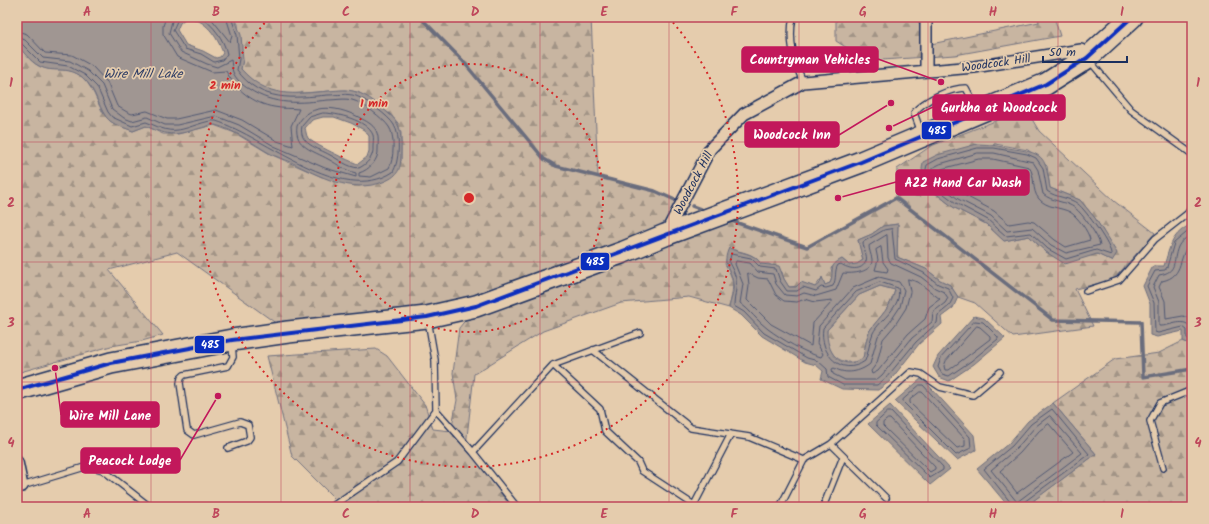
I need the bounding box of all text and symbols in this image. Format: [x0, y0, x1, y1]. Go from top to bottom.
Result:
text: A [83, 2, 91, 23]
text: B [212, 2, 220, 23]
text: C [342, 2, 350, 23]
text: D [471, 2, 480, 23]
text: E [600, 2, 608, 23]
text: F [730, 2, 738, 23]
text: G [859, 2, 867, 23]
text: H [989, 2, 998, 23]
text: I [1120, 2, 1124, 23]
scale bar [1043, 38, 1127, 64]
text: 50 m [1049, 43, 1076, 62]
callout: Countryman Vehicles [742, 47, 878, 72]
street label: Woodcock Hill [960, 49, 1032, 78]
text: Countryman Vehicles [750, 50, 870, 71]
water label: Wire Mill Lake [104, 64, 184, 85]
text: 1 [9, 73, 13, 94]
text: 1 [1196, 73, 1200, 94]
text: 2 min [209, 76, 241, 95]
text: 1 min [360, 94, 388, 113]
callout: Gurkha at Woodcock [933, 95, 1065, 120]
text: Gurkha at Woodcock [941, 98, 1057, 119]
line badge: 485 [921, 121, 952, 140]
callout: Woodcock Inn [745, 122, 839, 147]
text: 485 [928, 122, 947, 140]
text: Woodcock Inn [753, 125, 831, 146]
street label: Woodcock Hill [669, 148, 718, 218]
callout: A22 Hand Car Wash [896, 170, 1029, 195]
text: A22 Hand Car Wash [904, 173, 1022, 194]
centre of rings [462, 191, 476, 205]
text: 2 [7, 193, 15, 214]
text: 2 [1194, 193, 1202, 214]
line badge: 485 [580, 252, 610, 271]
text: 485 [586, 253, 605, 271]
text: 3 [6, 313, 15, 334]
text: 3 [1193, 313, 1202, 334]
line badge: 485 [194, 335, 225, 354]
text: 485 [201, 336, 220, 354]
callout: Wire Mill Lane [61, 402, 159, 427]
text: Wire Mill Lane [69, 406, 152, 427]
text: 4 [7, 433, 15, 454]
text: 4 [1194, 433, 1202, 454]
callout: Peacock Lodge [81, 448, 180, 473]
text: Peacock Lodge [89, 451, 172, 472]
text: A [83, 504, 91, 524]
text: B [212, 504, 220, 524]
text: C [342, 504, 350, 524]
text: D [471, 504, 480, 524]
text: E [600, 504, 608, 524]
text: F [730, 504, 738, 524]
text: G [859, 504, 867, 524]
text: H [989, 504, 998, 524]
text: I [1120, 504, 1124, 524]

